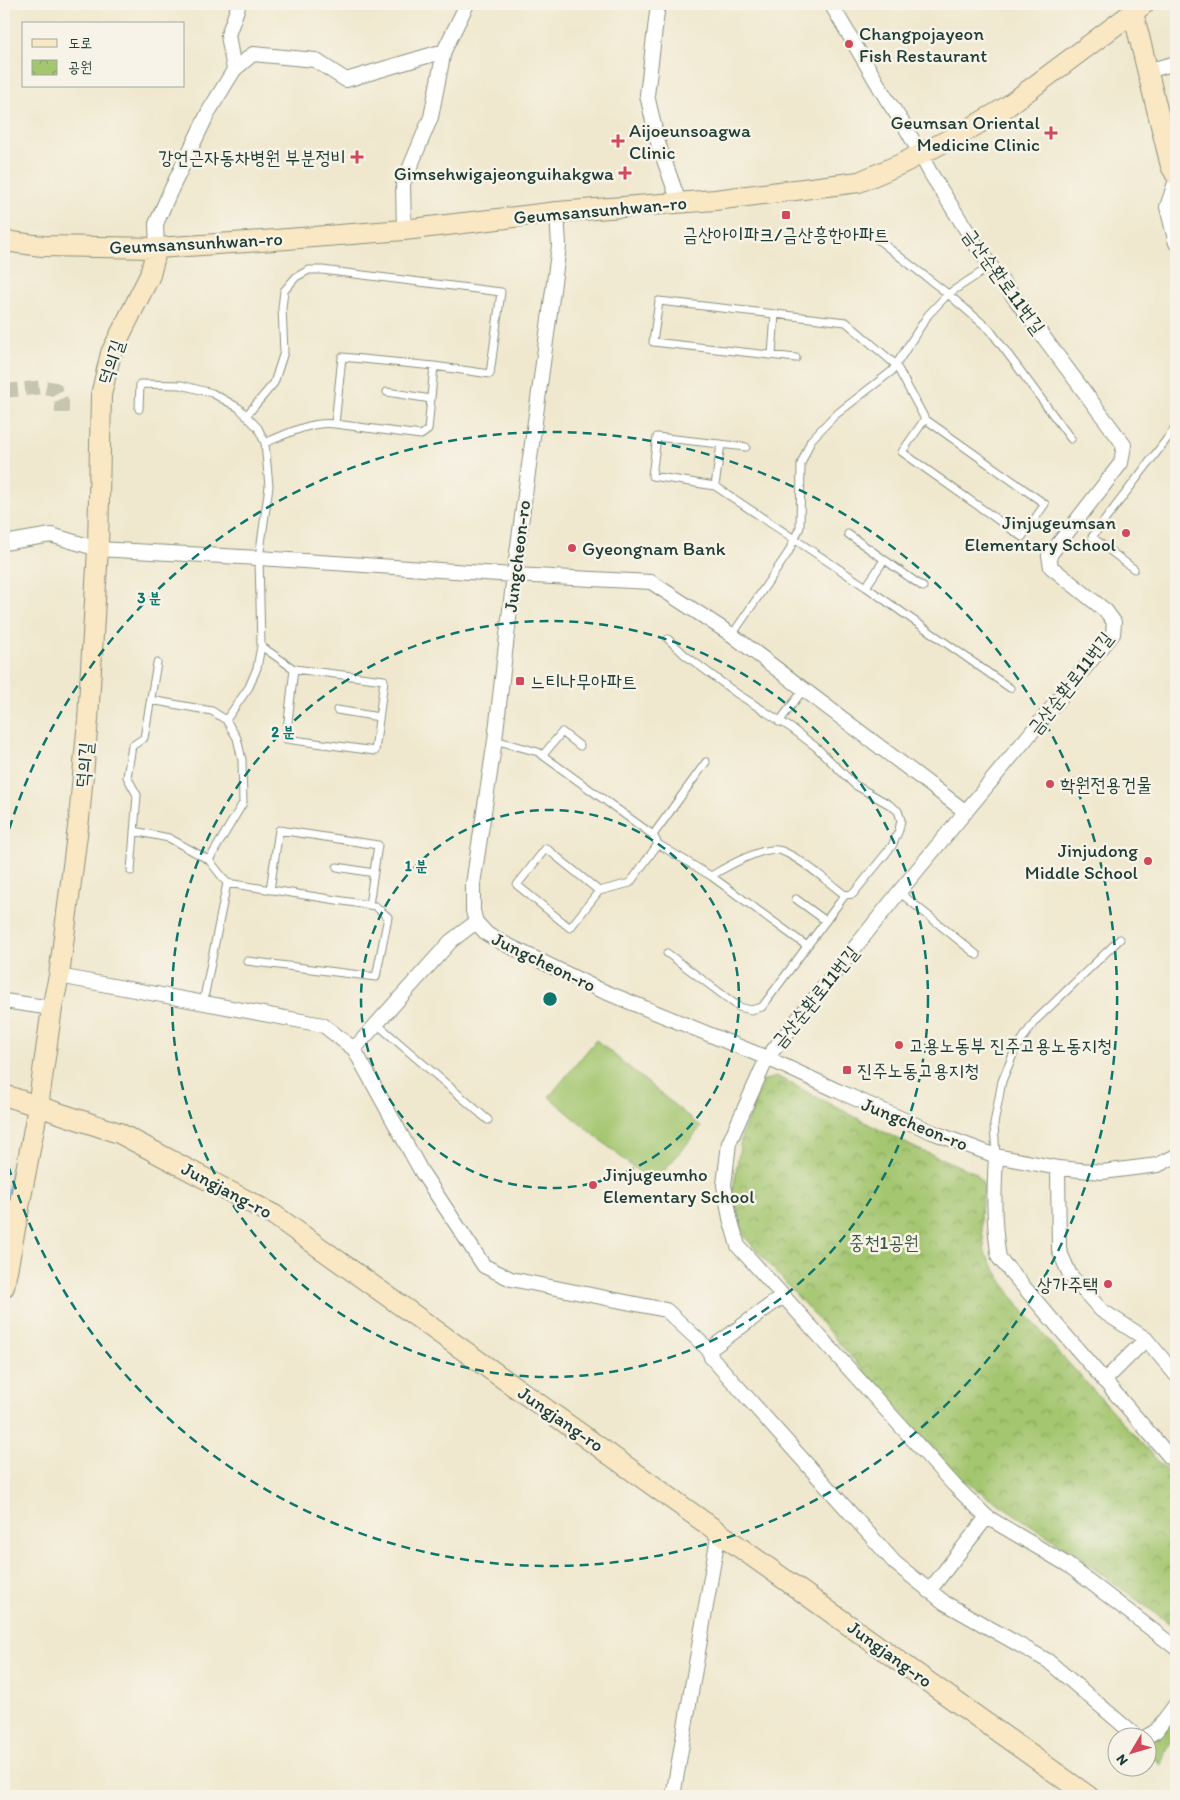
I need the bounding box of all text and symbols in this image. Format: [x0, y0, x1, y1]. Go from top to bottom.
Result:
legend [22, 22, 185, 88]
place label: Changpojayeon Fish Restaurant [859, 22, 987, 67]
text: 도로 [68, 34, 92, 52]
marker: Changpojayeon Fish Restaurant [843, 38, 855, 50]
text: 공원 [68, 58, 92, 76]
place label: Geumsan Oriental Medicine Clinic [890, 111, 1041, 156]
place label: Aijoeunsoagwa Clinic [629, 119, 751, 164]
marker: Geumsan Oriental Medicine Clinic [1044, 126, 1058, 140]
marker: Aijoeunsoagwa Clinic [611, 134, 625, 148]
place label: 강언근자동차병원 부분정비 [158, 146, 346, 169]
marker: 강언근자동차병원 부분정비 [350, 150, 364, 164]
place label: Gimsehwigajeonguihakgwa [394, 162, 614, 185]
marker: Gimsehwigajeonguihakgwa [618, 166, 632, 180]
street label: Geumsansunhwan-ro [512, 191, 688, 229]
marker: 금산아이파크/금산흥한아파트 [780, 209, 792, 221]
place label: 금산아이파크/금산흥한아파트 [683, 223, 889, 246]
street label: 금산순환로11번길 [958, 224, 1050, 338]
street label: Geumsansunhwan-ro [108, 227, 284, 259]
street label: 덕의길 [93, 337, 129, 387]
street label: Jungcheon-ro [499, 499, 535, 613]
place label: Jinjugeumsan Elementary School [964, 511, 1117, 556]
marker: Jinjugeumsan Elementary School [1120, 527, 1132, 539]
place label: Gyeongnam Bank [582, 537, 726, 560]
marker: Gyeongnam Bank [566, 542, 578, 554]
text: 3 분 [137, 589, 161, 607]
street label: 금산순환로11번길 [1023, 627, 1117, 739]
place label: 느티나무아파트 [530, 670, 637, 693]
marker: 느티나무아파트 [514, 675, 526, 687]
text: 2 분 [271, 723, 295, 741]
street label: 덕의길 [71, 741, 97, 789]
place label: 학원전용건물 [1060, 773, 1152, 796]
marker: 학원전용건물 [1044, 778, 1056, 790]
place label: Jinjudong Middle School [1025, 839, 1139, 884]
marker: Jinjudong Middle School [1142, 855, 1154, 867]
text: 1 분 [405, 857, 427, 875]
street label: Jungcheon-ro [488, 927, 600, 997]
street label: 금산순환로11번길 [767, 941, 863, 1053]
centre of rings [541, 990, 559, 1008]
place label: 고용노동부 진주고용노동지청 [909, 1034, 1112, 1057]
marker: 고용노동부 진주고용노동지청 [893, 1039, 905, 1051]
place label: 진주노동고용지청 [857, 1059, 979, 1082]
marker: 진주노동고용지청 [841, 1064, 853, 1076]
street label: Jungcheon-ro [858, 1092, 972, 1156]
street label: Jungjang-ro [178, 1157, 276, 1223]
place label: Jinjugeumho Elementary School [603, 1163, 755, 1208]
marker: Jinjugeumho Elementary School [587, 1179, 599, 1191]
park label: 중천1공원 [849, 1231, 919, 1254]
place label: 상가주택 [1037, 1273, 1098, 1296]
marker: 상가주택 [1102, 1278, 1114, 1290]
street label: Jungjang-ro [514, 1381, 608, 1457]
street label: Jungjang-ro [843, 1616, 937, 1692]
north arrow [1108, 1728, 1158, 1778]
text: N [1113, 1751, 1132, 1769]

